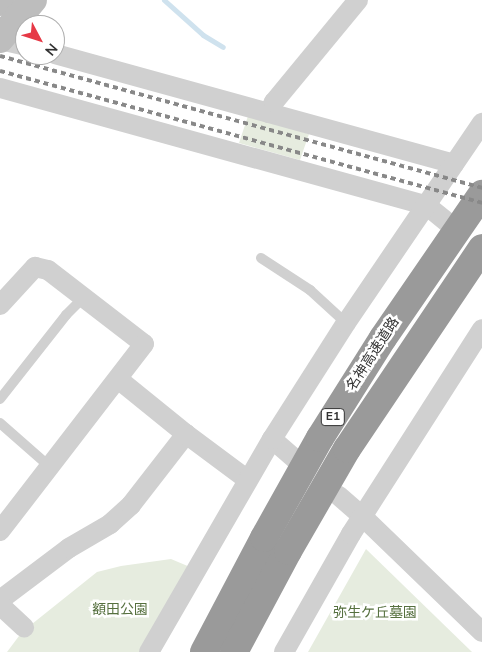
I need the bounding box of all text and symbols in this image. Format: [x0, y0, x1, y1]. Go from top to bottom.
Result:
north arrow [15, 15, 65, 65]
text: N [40, 39, 62, 59]
street label: 名神高速道路 [343, 314, 403, 394]
road number: E1 [320, 408, 346, 427]
park label: 額田公園 [92, 602, 148, 618]
park label: 弥生ケ丘墓園 [333, 605, 417, 621]

